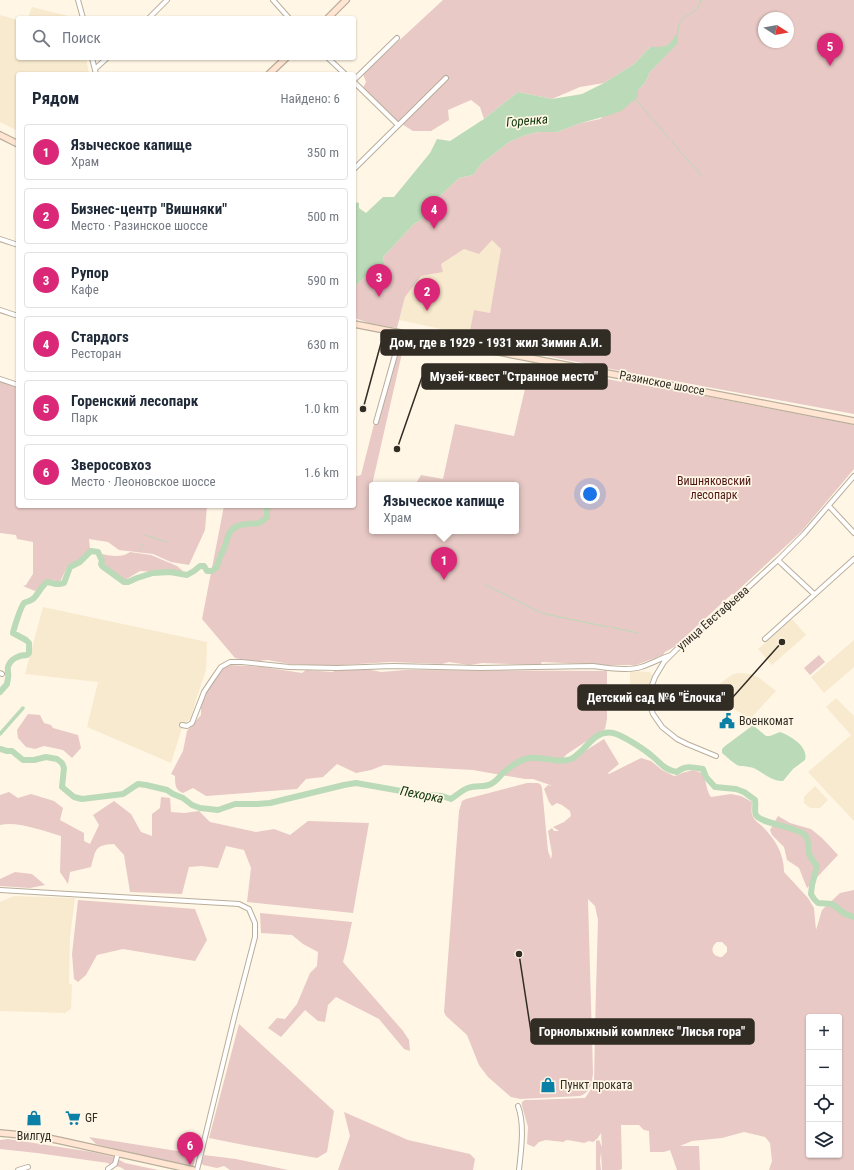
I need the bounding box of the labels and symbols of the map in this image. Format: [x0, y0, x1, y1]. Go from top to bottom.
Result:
north arrow [758, 12, 794, 48]
pin: 5 [817, 33, 843, 66]
water label: Горенка [505, 111, 549, 130]
pin: 4 [421, 196, 447, 229]
pin: 3 [366, 264, 392, 297]
pin: 2 [414, 278, 440, 311]
callout: Дом, где в 1929 - 1931 жил Зимин А.И. [381, 330, 610, 355]
text: Дом, где в 1929 - 1931 жил Зимин А.И. [389, 335, 603, 350]
callout: Музей-квест "Странное место" [422, 364, 607, 389]
street label: Разинское шоссе [618, 368, 706, 398]
text: Музей-квест "Странное место" [430, 369, 598, 384]
park label: Вишняковский лесопарк [677, 474, 751, 502]
your location [580, 484, 600, 504]
pin: 1 [431, 547, 457, 580]
street label: улица Евстафьева [674, 583, 752, 653]
callout: Детский сад №6 "Ёлочка" [578, 685, 733, 710]
text: Детский сад №6 "Ёлочка" [587, 690, 725, 705]
public building icon: Военкомат [718, 712, 736, 730]
place label: Военкомат [739, 714, 793, 728]
water label: Пехорка [399, 783, 445, 806]
callout: Горнолыжный комплекс "Лисья гора" [531, 1019, 754, 1044]
text: Горнолыжный комплекс "Лисья гора" [539, 1024, 745, 1039]
shop icon: Пункт проката [539, 1076, 557, 1094]
place label: Пункт проката [560, 1078, 633, 1092]
shop icon: Вилгуд [25, 1109, 43, 1127]
supermarket icon: GF [64, 1109, 82, 1127]
place label: GF [85, 1111, 98, 1125]
place label: Вилгуд [17, 1129, 52, 1143]
pin: 6 [177, 1132, 203, 1165]

